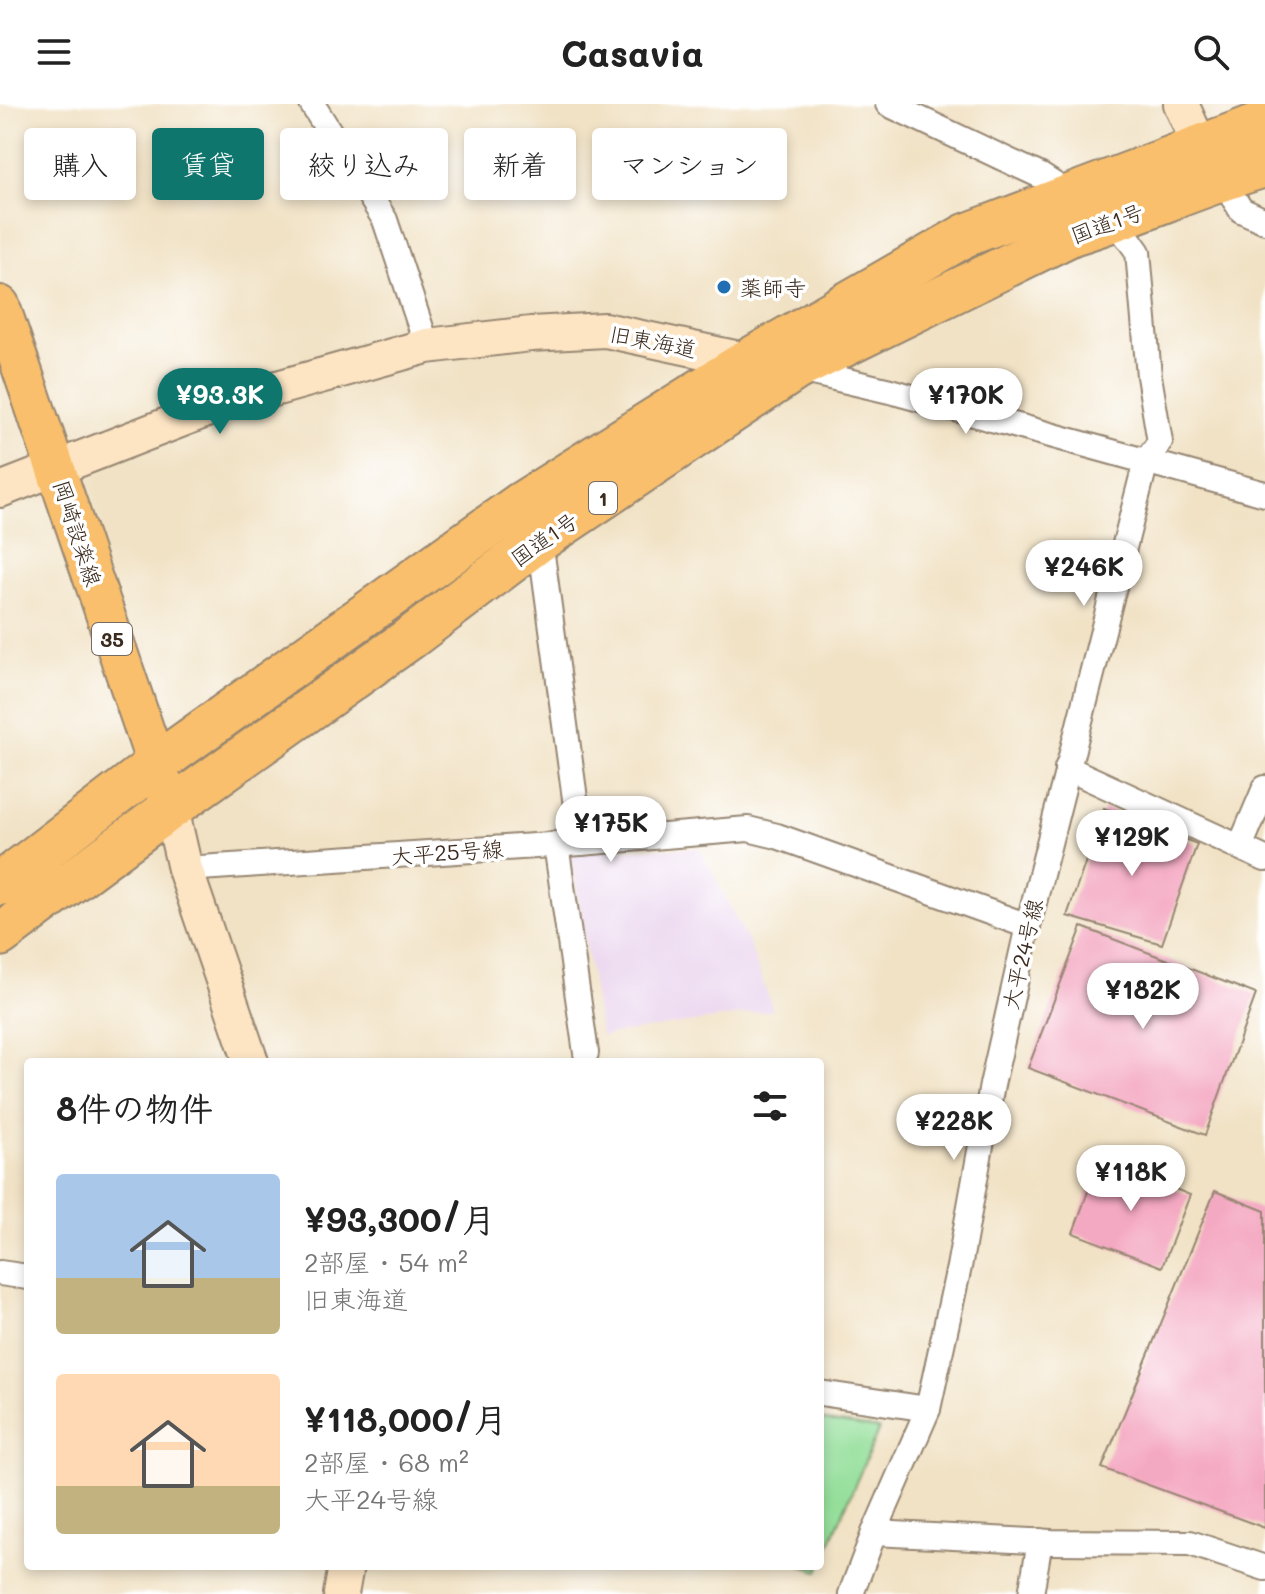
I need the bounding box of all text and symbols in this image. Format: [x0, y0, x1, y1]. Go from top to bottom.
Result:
text: Casavia [561, 29, 704, 76]
icon: menu [32, 30, 76, 74]
icon: search [1189, 30, 1233, 74]
chip: 購入 [24, 128, 136, 200]
chip: 賃貸 [152, 128, 264, 200]
chip: 絞り込み [280, 128, 448, 200]
chip: 新着 [464, 128, 576, 200]
chip: マンション [592, 128, 787, 200]
street label: 国道1号 [1066, 196, 1148, 250]
place label: 薬師寺 [740, 273, 806, 302]
marker: 薬師寺 [715, 278, 733, 296]
street label: 旧東海道 [607, 318, 699, 364]
pin: ¥93.3K [155, 368, 285, 436]
pin: ¥170K [910, 368, 1022, 436]
text: ¥93.3K [176, 377, 264, 411]
text: ¥170K [928, 377, 1004, 411]
street label: 岡崎設楽線 [47, 476, 109, 590]
road number: 1 [589, 482, 617, 514]
street label: 国道1号 [505, 505, 583, 573]
pin: ¥246K [1028, 540, 1140, 608]
text: ¥246K [1044, 549, 1124, 583]
road number: 35 [92, 623, 132, 655]
pin: ¥175K [555, 796, 667, 864]
text: ¥175K [573, 805, 649, 839]
pin: ¥129K [1076, 810, 1188, 878]
text: ¥129K [1094, 819, 1170, 853]
street label: 大平25号線 [390, 834, 504, 870]
street label: 大平24号線 [995, 896, 1049, 1012]
pin: ¥182K [1087, 963, 1199, 1031]
text: ¥182K [1105, 972, 1181, 1006]
icon: filters [748, 1084, 792, 1128]
text: 8件の物件 [56, 1085, 213, 1130]
pin: ¥228K [898, 1094, 1010, 1162]
text: ¥228K [914, 1103, 994, 1137]
pin: ¥118K [1075, 1145, 1187, 1213]
text: ¥118K [1094, 1154, 1168, 1188]
text: ¥93,300/月 [304, 1196, 496, 1241]
icon: home [120, 1206, 216, 1302]
text: 2部屋 · 54 m² [304, 1245, 468, 1279]
text: 旧東海道 [304, 1282, 408, 1316]
text: ¥118,000/月 [304, 1396, 507, 1441]
icon: home [120, 1406, 216, 1502]
text: 2部屋 · 68 m² [304, 1445, 469, 1479]
text: 大平24号線 [304, 1482, 438, 1516]

